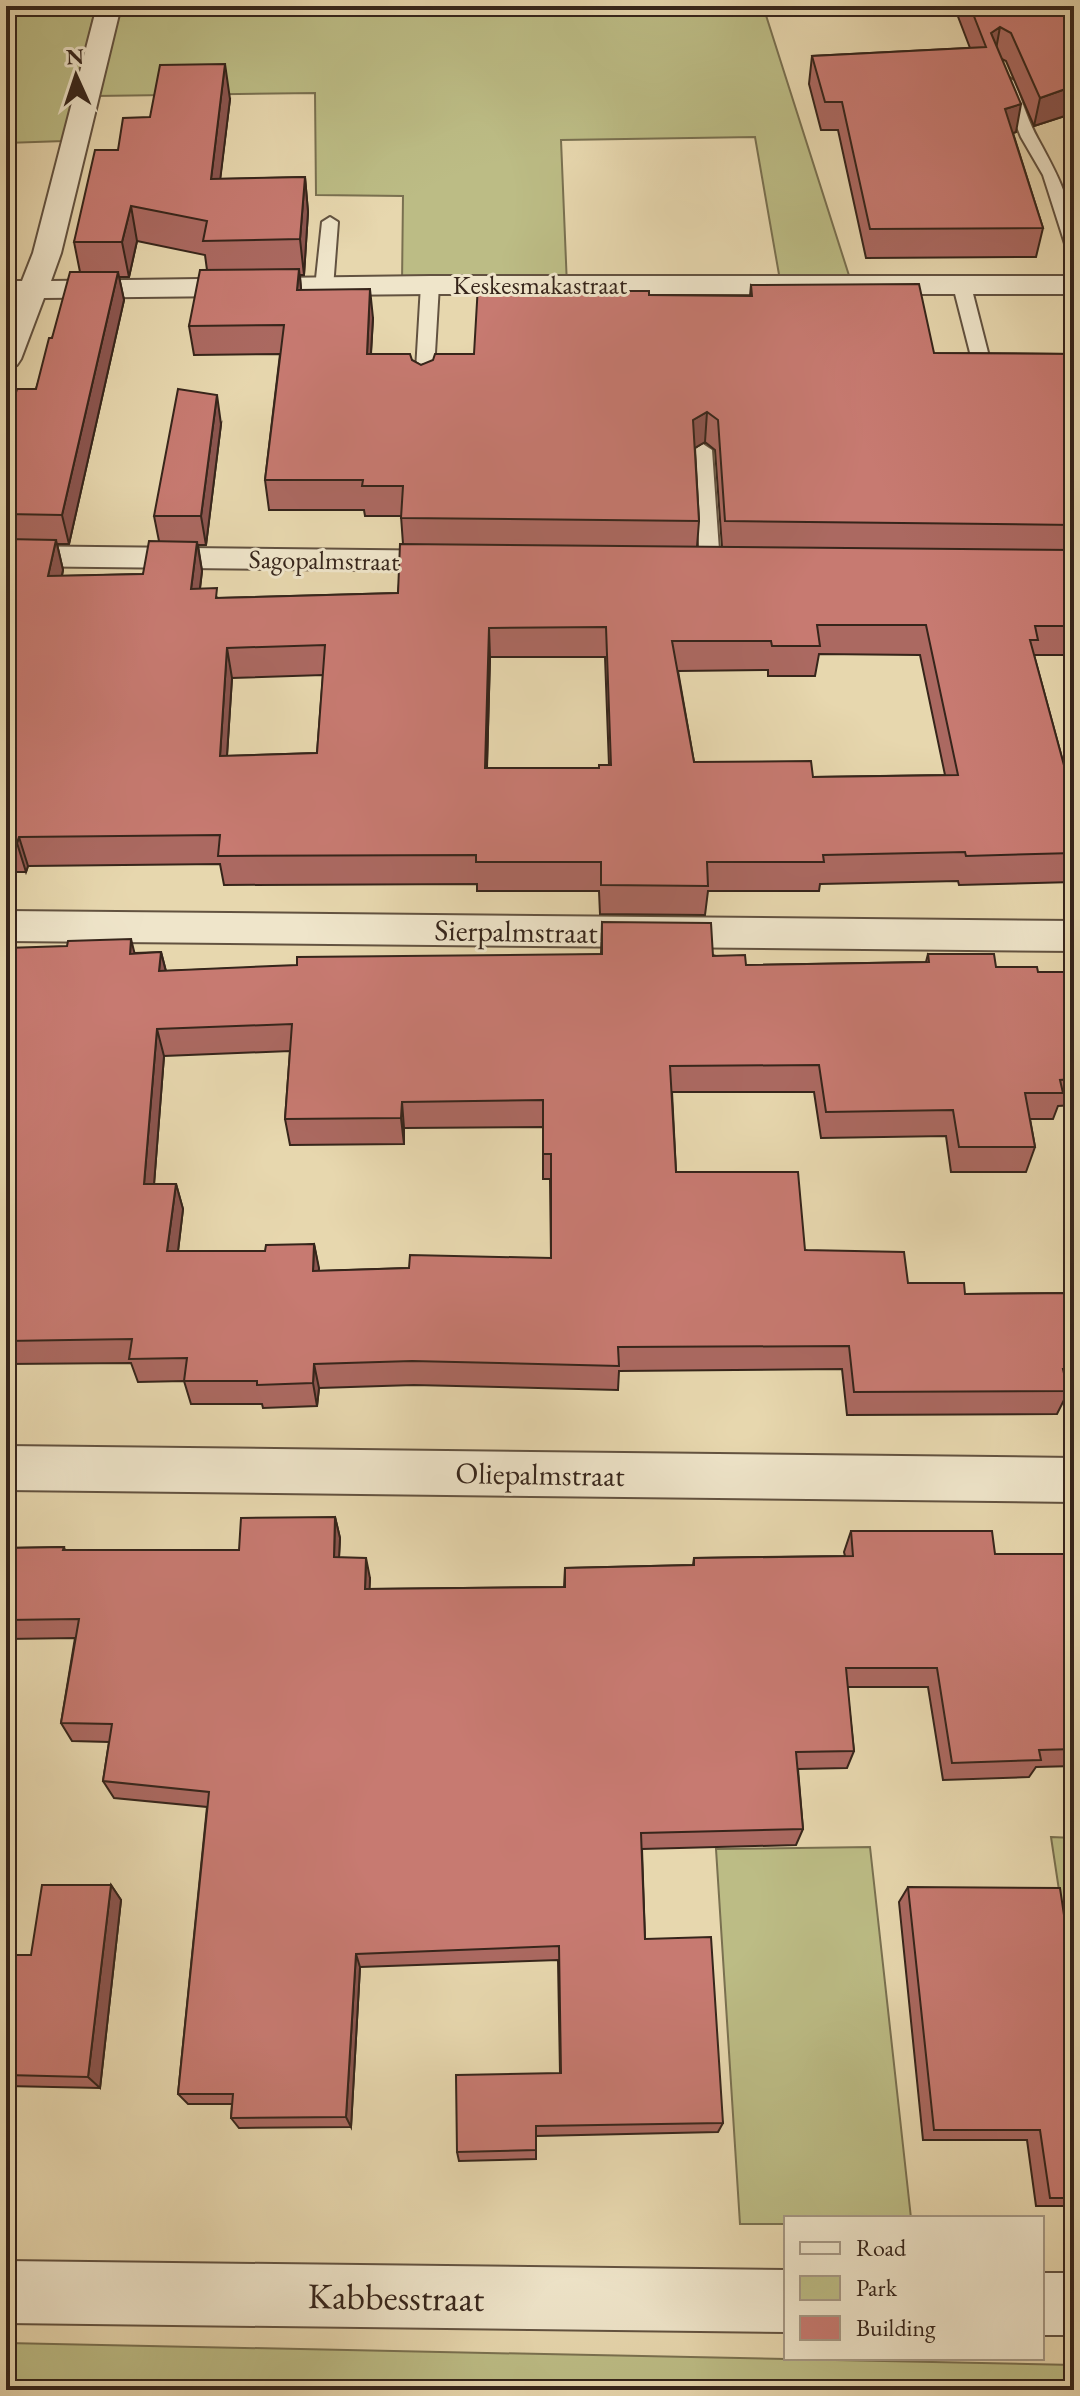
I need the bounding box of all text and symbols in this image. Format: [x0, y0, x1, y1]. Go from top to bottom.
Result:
north arrow [36, 36, 116, 116]
text: N [65, 42, 85, 71]
street label: Keskesmakastraat [453, 268, 627, 302]
street label: Sagopalmstraat [248, 542, 400, 578]
street label: Sierpalmstraat [434, 910, 598, 952]
street label: Oliepalmstraat [455, 1453, 625, 1495]
legend [784, 2216, 1044, 2360]
text: Road [856, 2232, 907, 2263]
street label: Kabbesstraat [307, 2272, 485, 2322]
text: Park [856, 2272, 898, 2303]
text: Building [856, 2312, 936, 2343]

